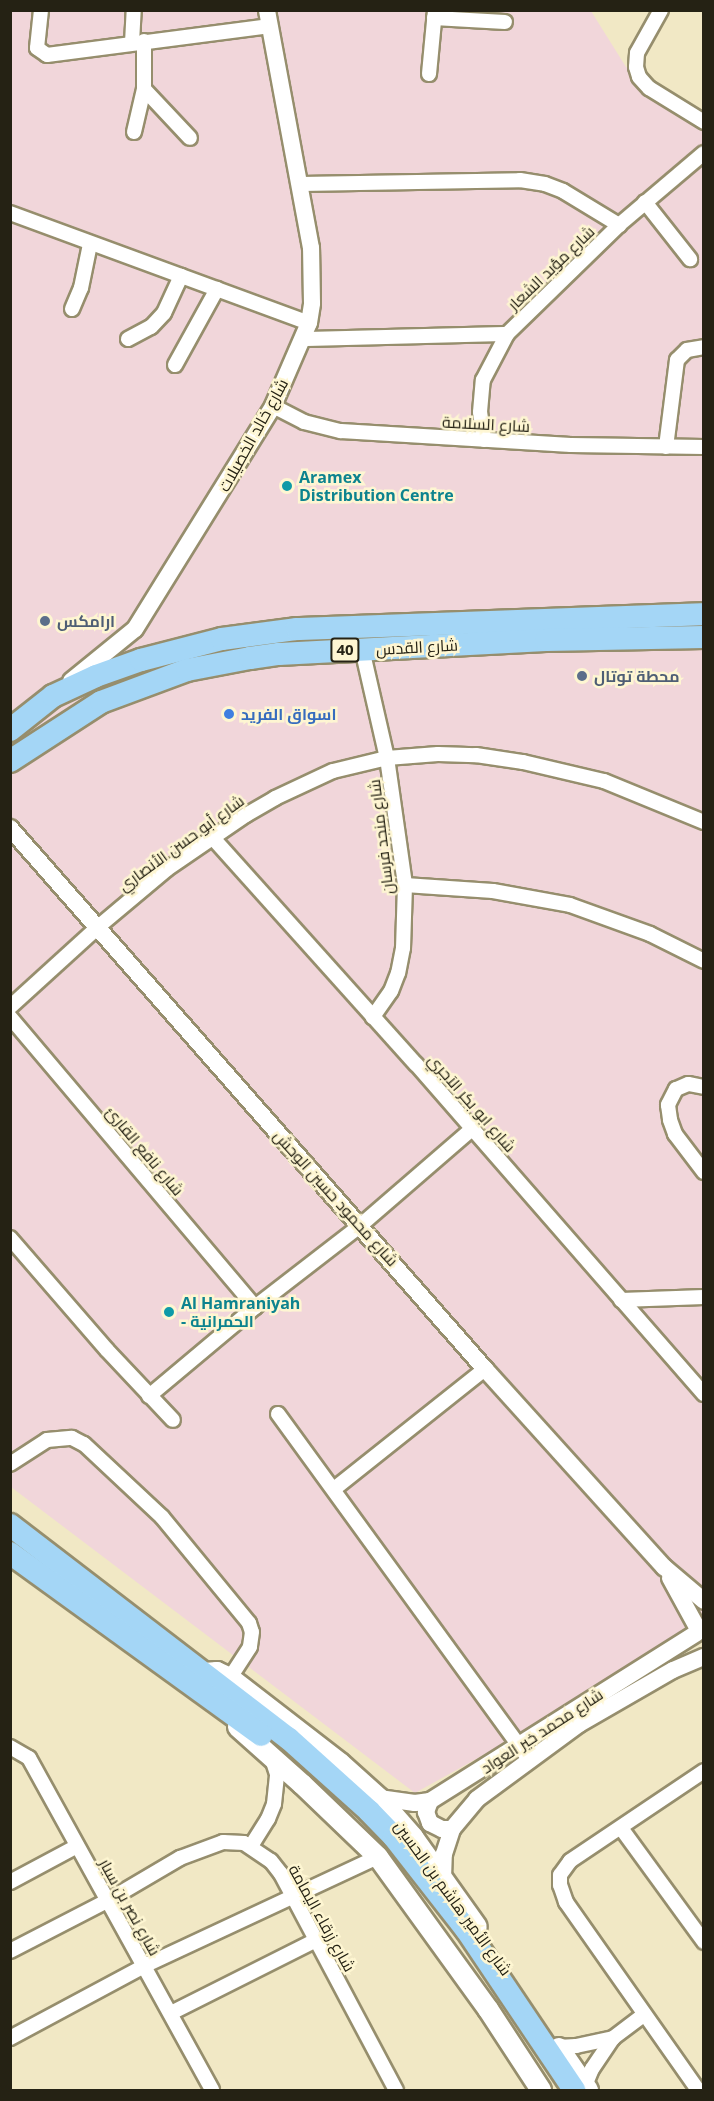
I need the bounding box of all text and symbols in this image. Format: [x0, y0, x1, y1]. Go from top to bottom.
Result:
street label: شارع مؤيد الشعار [504, 222, 598, 314]
street label: شارع خالد الخصيلات [214, 375, 292, 495]
street label: شارع السلامة [442, 412, 530, 436]
place label: Aramex Distribution Centre [299, 467, 454, 505]
marker: Aramex Distribution Centre [280, 479, 294, 493]
place label: ارامكس [57, 611, 115, 631]
marker: ارامكس [38, 614, 52, 628]
street label: شارع القدس [376, 635, 458, 659]
road number: 40 [330, 638, 360, 662]
place label: محطة توتال [594, 666, 680, 686]
marker: محطة توتال [575, 669, 589, 683]
place label: اسواق الفريد [241, 704, 336, 724]
marker: اسواق الفريد [222, 707, 236, 721]
street label: شارع منجد فرسان [364, 778, 398, 896]
street label: شارع أبو حسن الأنصاري [114, 791, 248, 895]
street label: شارع ابو بكر الآجري [424, 1050, 520, 1156]
street label: شارع نافع القارئ [102, 1103, 188, 1199]
street label: شارع محمود حسين الوحش [270, 1126, 402, 1270]
place label: Al Hamraniyah - الحمرانية [181, 1293, 300, 1331]
marker: Al Hamraniyah - الحمرانية [162, 1305, 176, 1319]
street label: شارع محمد خير العواد [478, 1684, 606, 1778]
street label: شارع الأمير هاشم بن الحسين [390, 1817, 516, 1979]
street label: شارع نصر بن سيار [95, 1855, 165, 1959]
street label: شارع زرقاء اليمامة [285, 1861, 359, 1975]

